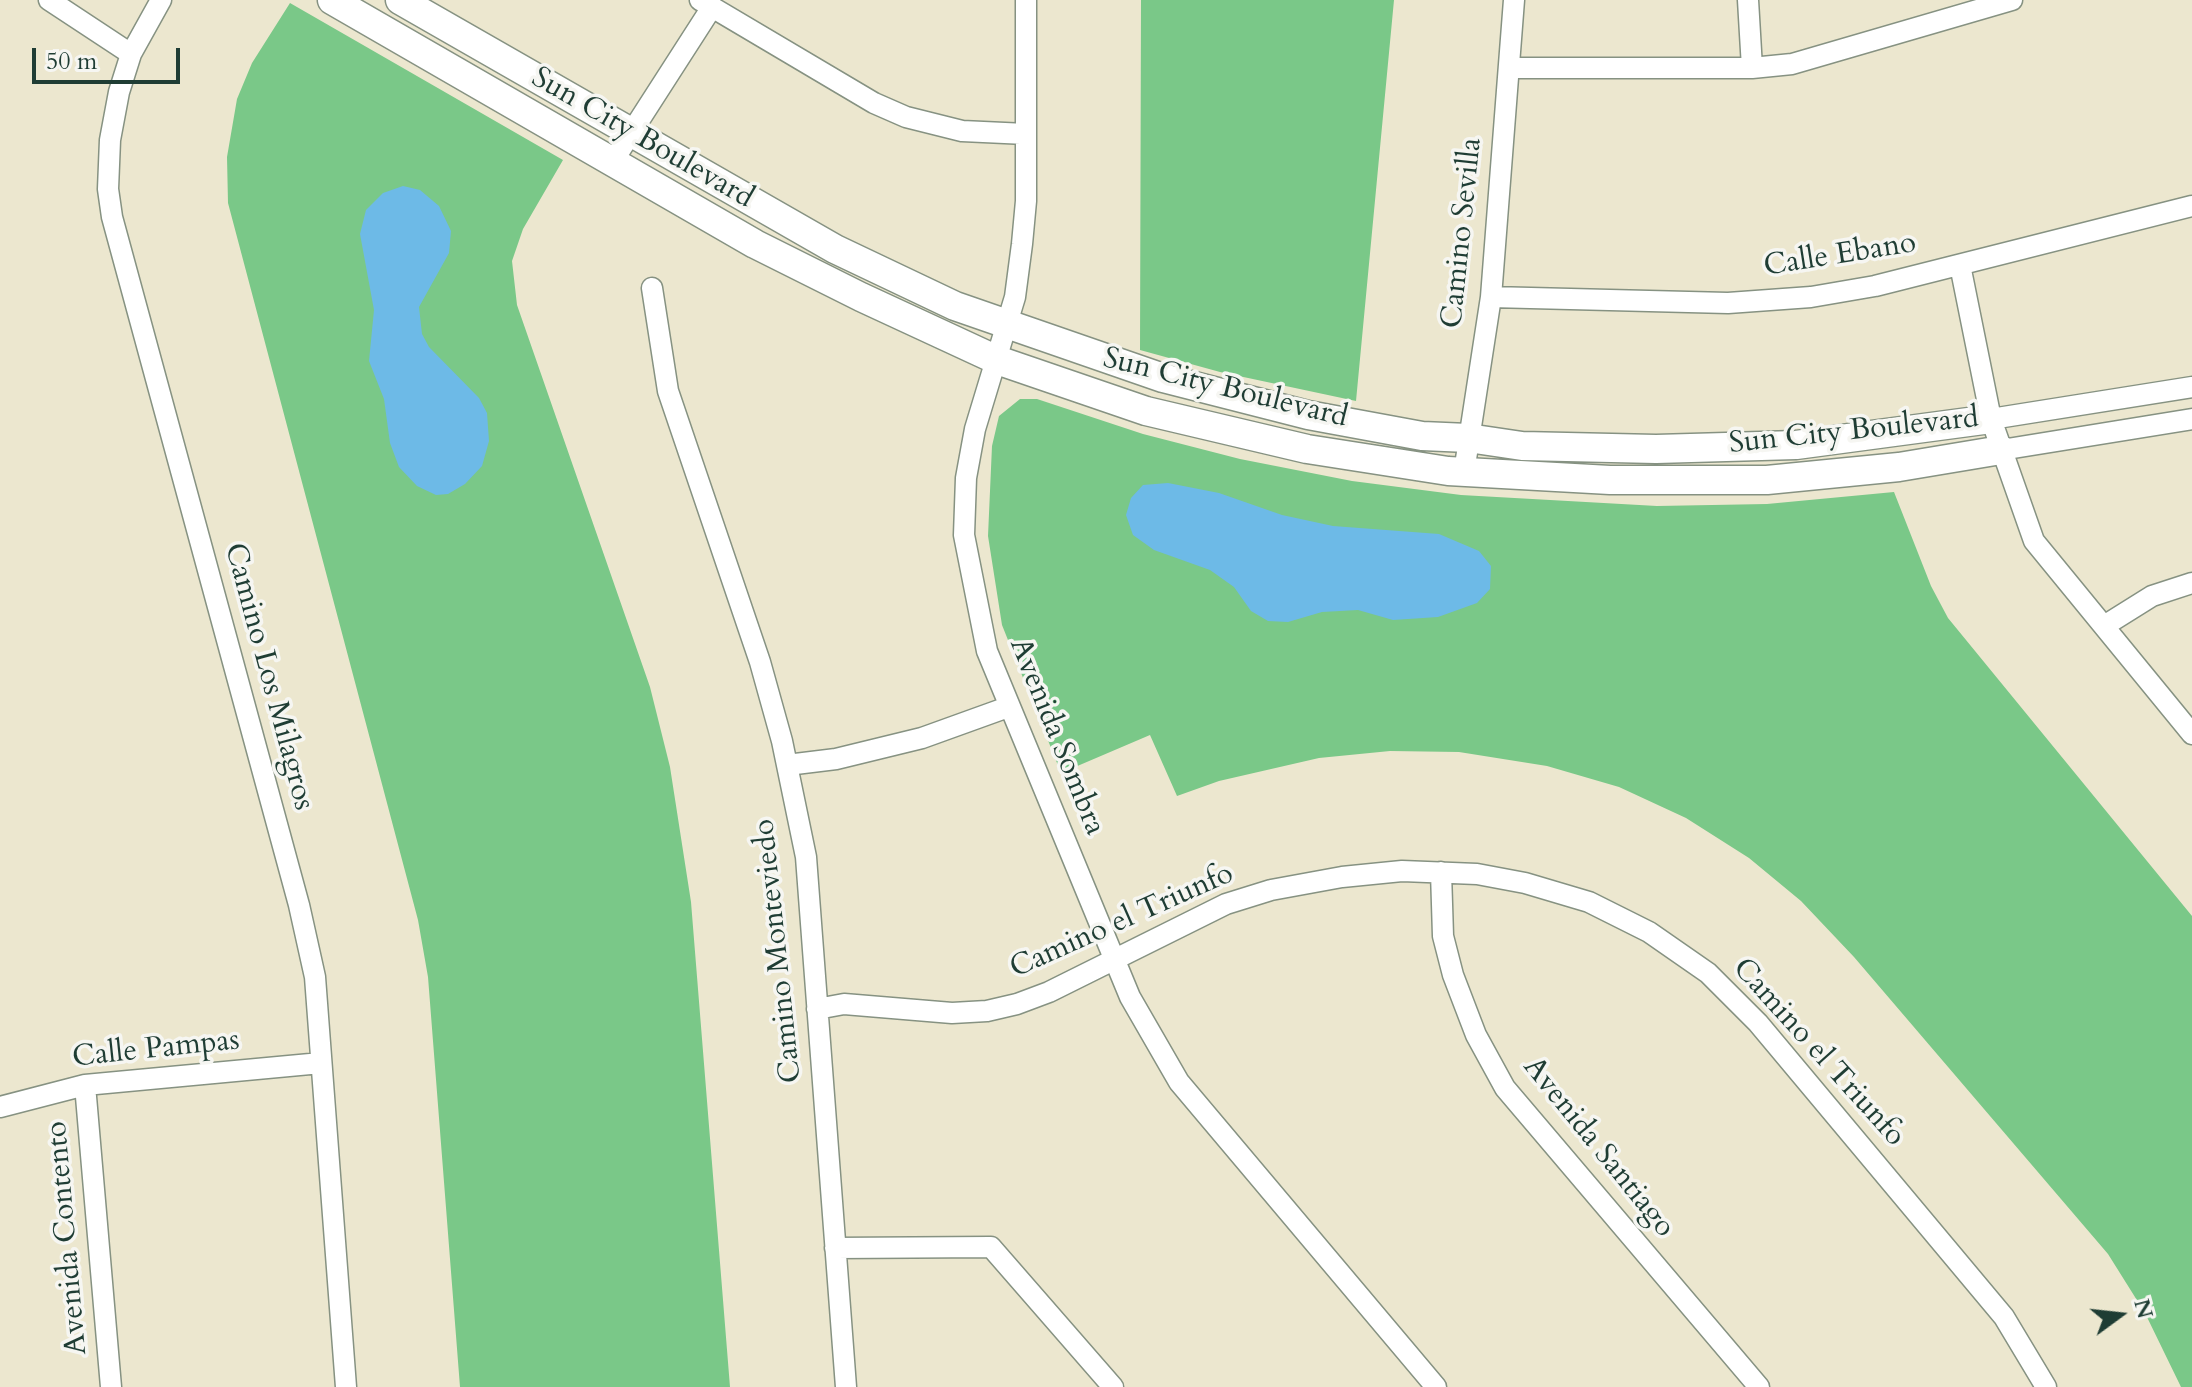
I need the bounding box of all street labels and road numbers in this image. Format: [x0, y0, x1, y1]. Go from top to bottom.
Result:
street label: Sun City Boulevard [524, 61, 760, 217]
street label: Camino Sevilla [1435, 136, 1491, 330]
street label: Calle Ebano [1761, 226, 1919, 286]
street label: Sun City Boulevard [1099, 341, 1351, 437]
street label: Sun City Boulevard [1727, 401, 1981, 463]
street label: Camino Los Milagros [215, 540, 321, 814]
street label: Avenida Sombra [1000, 633, 1112, 841]
street label: Camino Monteviedo [747, 817, 811, 1085]
street label: Camino el Triunfo [1005, 857, 1239, 987]
street label: Camino el Triunfo [1724, 952, 1912, 1154]
street label: Calle Pampas [71, 1023, 241, 1077]
street label: Avenida Santiago [1514, 1051, 1682, 1245]
street label: Avenida Contento [40, 1120, 96, 1356]

